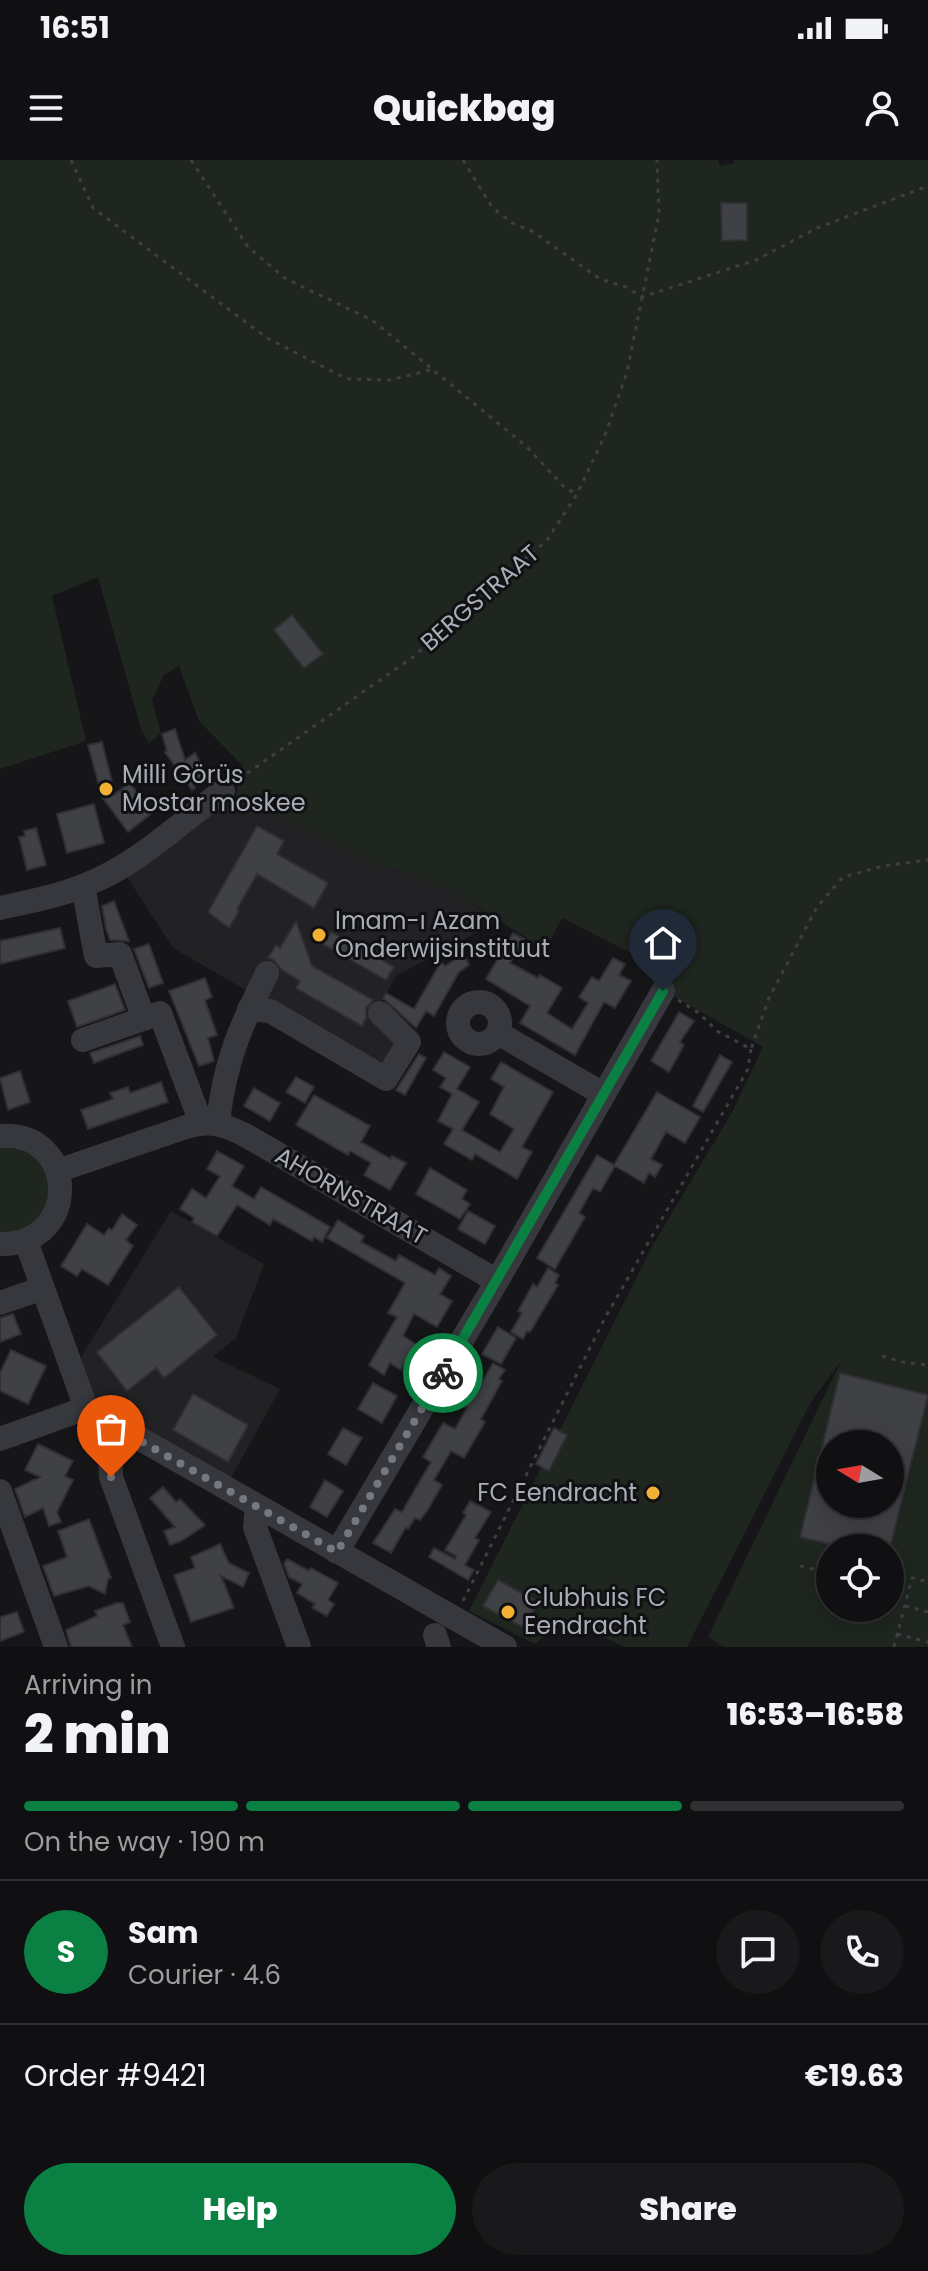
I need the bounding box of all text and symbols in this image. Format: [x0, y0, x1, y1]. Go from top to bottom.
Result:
text: 16:51 [40, 6, 110, 49]
text: Quickbag [373, 83, 555, 134]
icon: menu [24, 86, 68, 130]
icon: person [860, 86, 904, 130]
street label: BERGSTRAAT [413, 537, 546, 658]
place label: Milli Görüs Mostar moskee [122, 758, 306, 819]
marker: Milli Görüs Mostar moskee [97, 780, 115, 798]
place label: Imam-ı Azam Onderwijsinstituut [335, 904, 550, 965]
pin [629, 909, 697, 991]
icon: home [641, 921, 685, 965]
marker: Imam-ı Azam Onderwijsinstituut [310, 926, 328, 944]
street label: AHORNSTRAAT [269, 1139, 433, 1252]
courier [403, 1333, 483, 1413]
icon: bike [421, 1351, 465, 1395]
pin [77, 1395, 145, 1477]
icon: bag [89, 1407, 133, 1451]
north arrow [816, 1430, 904, 1518]
map controls [816, 1430, 904, 1622]
place label: FC Eendracht [477, 1476, 637, 1509]
marker: FC Eendracht [644, 1484, 662, 1502]
button: locate [816, 1534, 904, 1622]
place label: Clubhuis FC Eendracht [524, 1581, 666, 1642]
marker: Clubhuis FC Eendracht [499, 1603, 517, 1621]
text: Arriving in [24, 1667, 153, 1703]
text: 16:53–16:58 [727, 1693, 904, 1736]
text: 2 min [24, 1698, 171, 1771]
text: On the way · 190 m [24, 1824, 265, 1860]
button: chat [716, 1910, 800, 1994]
button: phone [820, 1910, 904, 1994]
text: Sam [128, 1911, 199, 1954]
text: S [57, 1930, 75, 1973]
text: Courier · 4.6 [128, 1957, 281, 1993]
text: Order #9421 [24, 2054, 207, 2097]
text: €19.63 [805, 2054, 904, 2097]
button: Help [24, 2163, 456, 2255]
button: Share [472, 2163, 904, 2255]

